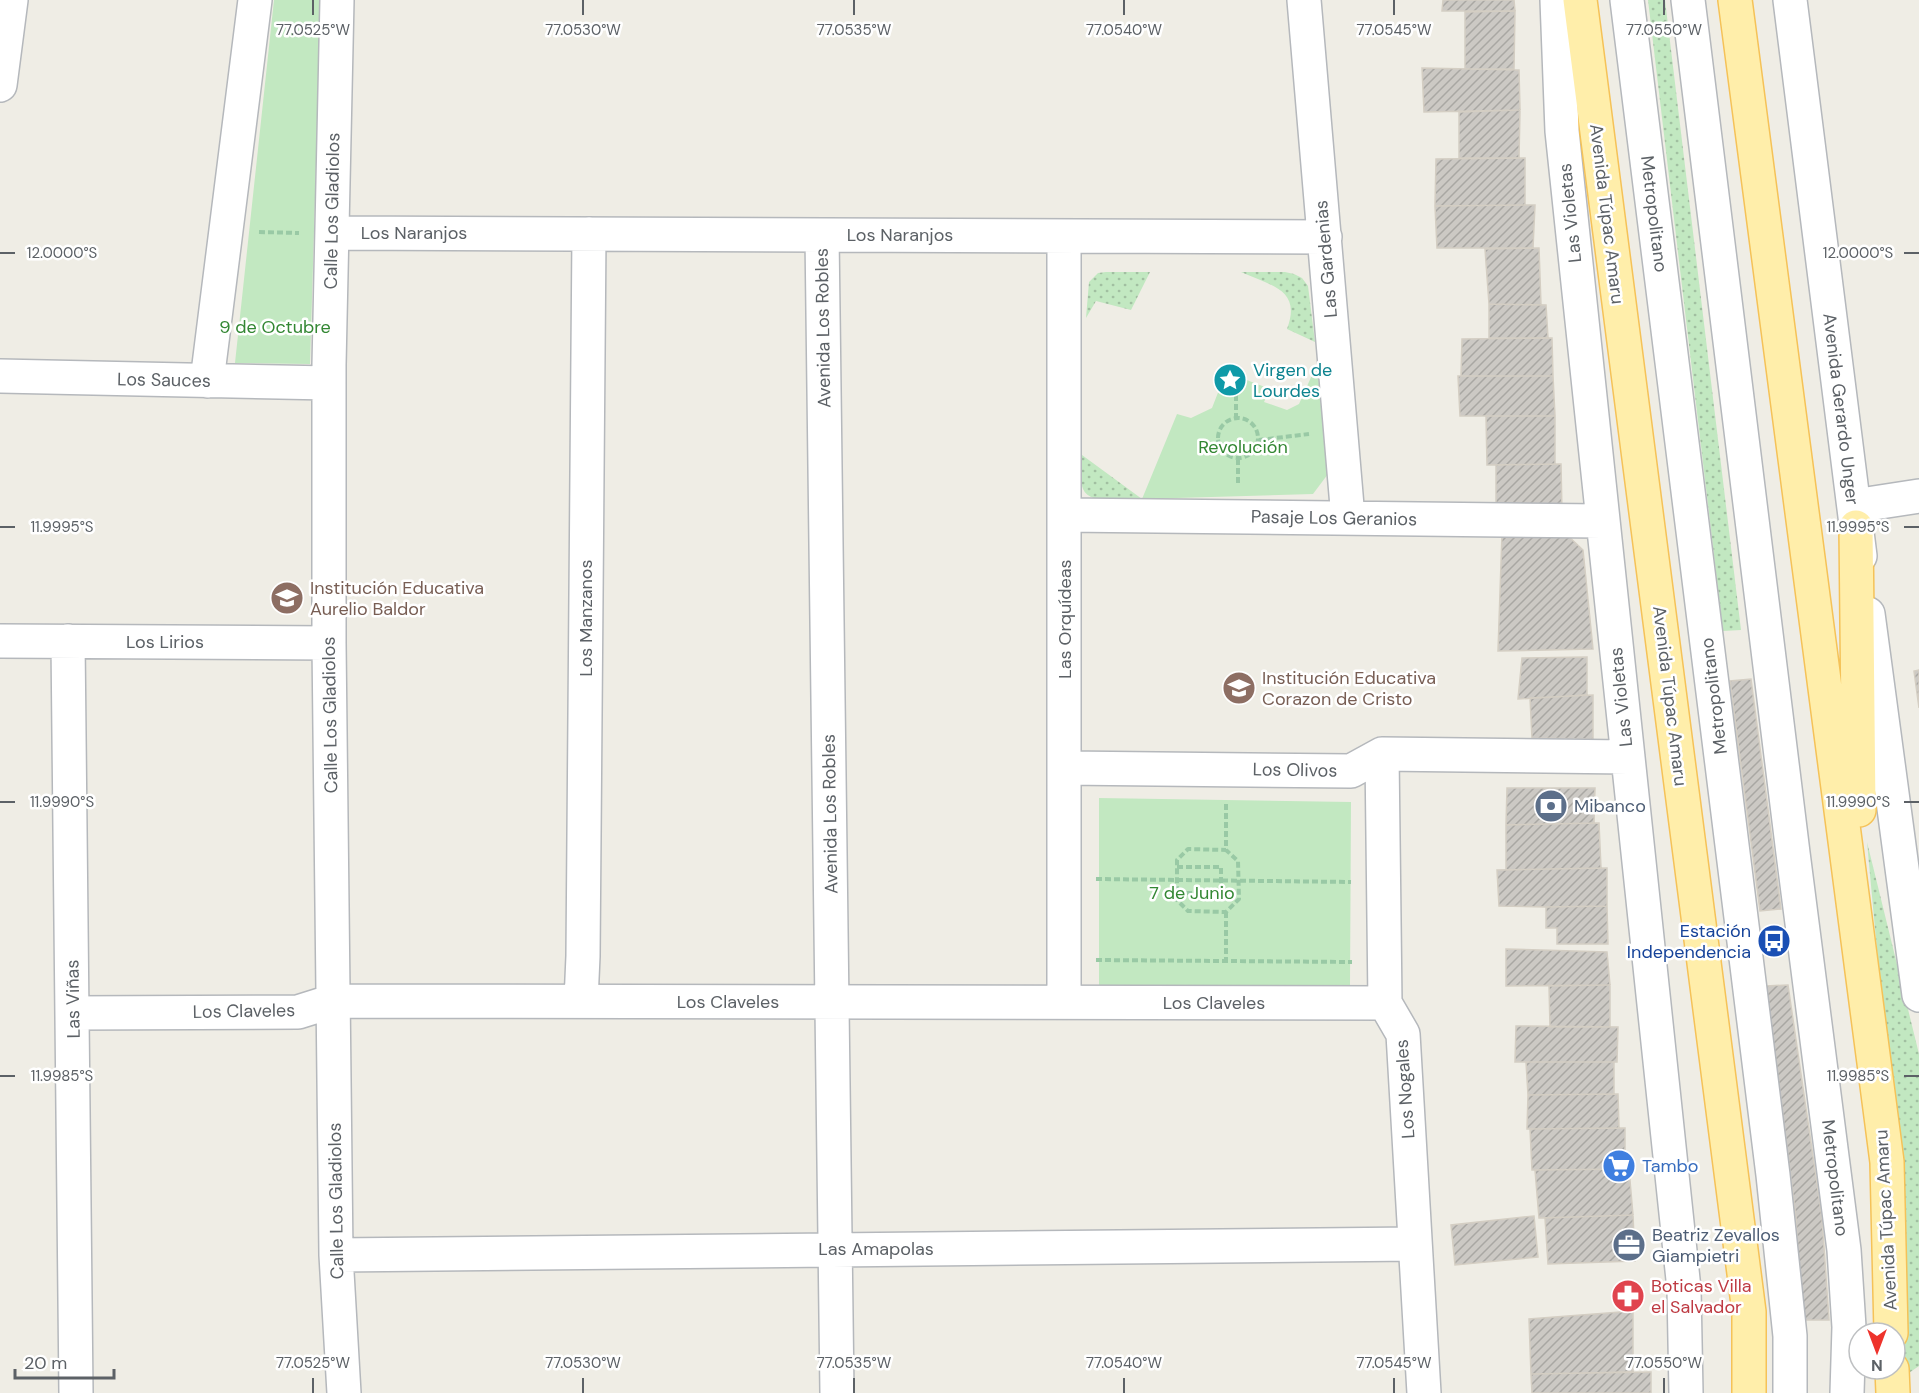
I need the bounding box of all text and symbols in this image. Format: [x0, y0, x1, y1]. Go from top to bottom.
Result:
text: 77.0525°W [276, 20, 351, 40]
text: 77.0530°W [545, 20, 621, 40]
text: 77.0535°W [817, 20, 892, 40]
text: 77.0540°W [1086, 20, 1162, 40]
text: 77.0545°W [1357, 20, 1432, 40]
text: 77.0550°W [1626, 20, 1702, 40]
street label: Avenida Túpac Amaru [1584, 123, 1630, 305]
street label: Calle Los Gladiolos [319, 132, 345, 290]
street label: Metropolitano [1635, 154, 1673, 274]
street label: Las Violetas [1553, 162, 1587, 264]
street label: Las Gardenias [1309, 199, 1343, 319]
street label: Los Naranjos [361, 221, 467, 245]
street label: Los Naranjos [847, 223, 953, 247]
text: 12.0000°S [27, 243, 98, 263]
text: 12.0000°S [1823, 243, 1894, 263]
street label: Avenida Los Robles [810, 248, 836, 408]
street label: Avenida Gerardo Unger [1817, 312, 1865, 507]
park label: 9 de Octubre [219, 315, 331, 339]
place label: Virgen de Lourdes [1253, 358, 1332, 403]
place icon: Virgen de Lourdes [1212, 362, 1248, 398]
street label: Los Sauces [117, 367, 211, 393]
park label: Revolución [1198, 435, 1288, 459]
street label: Pasaje Los Geranios [1251, 505, 1417, 531]
text: 11.9995°S [30, 517, 94, 537]
text: 11.9995°S [1826, 517, 1890, 537]
street label: Las Orquídeas [1053, 559, 1077, 679]
street label: Los Manzanos [574, 560, 598, 676]
place label: Institución Educativa Aurelio Baldor [310, 576, 484, 621]
school or university icon: Institución Educativa Aurelio Baldor [269, 580, 305, 616]
street label: Avenida Túpac Amaru [1647, 605, 1693, 787]
street label: Los Lirios [126, 630, 204, 654]
street label: Calle Los Gladiolos [317, 636, 343, 794]
street label: Metropolitano [1695, 636, 1733, 756]
street label: Las Violetas [1604, 646, 1638, 748]
place label: Institución Educativa Corazon de Cristo [1262, 666, 1436, 711]
school or university icon: Institución Educativa Corazon de Cristo [1221, 670, 1257, 706]
street label: Avenida Los Robles [817, 734, 843, 894]
street label: Los Olivos [1252, 757, 1338, 783]
bank icon: Mibanco [1533, 788, 1569, 824]
text: 11.9990°S [30, 792, 94, 812]
text: 11.9990°S [1826, 792, 1890, 812]
place label: Mibanco [1574, 794, 1646, 818]
park label: 7 de Junio [1149, 881, 1235, 905]
place label: Estación Independencia [1627, 919, 1751, 964]
bus stop icon: Estación Independencia [1756, 923, 1792, 959]
street label: Las Viñas [60, 959, 86, 1039]
street label: Los Claveles [677, 990, 779, 1014]
street label: Los Claveles [1163, 991, 1265, 1015]
street label: Los Claveles [193, 998, 295, 1024]
street label: Los Nogales [1390, 1039, 1420, 1139]
text: 11.9985°S [31, 1066, 94, 1086]
text: 11.9985°S [1827, 1066, 1890, 1086]
street label: Metropolitano [1816, 1118, 1854, 1238]
street label: Calle Los Gladiolos [323, 1122, 349, 1280]
street label: Avenida Túpac Amaru [1869, 1129, 1903, 1311]
supermarket icon: Tambo [1601, 1148, 1637, 1184]
place label: Tambo [1642, 1154, 1699, 1178]
place label: Beatriz Zevallos Giampietri [1652, 1223, 1780, 1268]
office icon: Beatriz Zevallos Giampietri [1611, 1227, 1647, 1263]
street label: Las Amapolas [818, 1237, 934, 1261]
place label: Boticas Villa el Salvador [1651, 1274, 1752, 1319]
pharmacy icon: Boticas Villa el Salvador [1610, 1278, 1646, 1314]
north arrow [1847, 1321, 1907, 1381]
scale bar [15, 1342, 114, 1380]
text: 20 m [24, 1351, 67, 1375]
text: 77.0525°W [276, 1353, 351, 1373]
text: 77.0530°W [545, 1353, 621, 1373]
text: 77.0535°W [817, 1353, 892, 1373]
text: 77.0540°W [1086, 1353, 1162, 1373]
text: 77.0545°W [1357, 1353, 1432, 1373]
text: 77.0550°W [1626, 1353, 1702, 1373]
text: N [1871, 1355, 1883, 1376]

